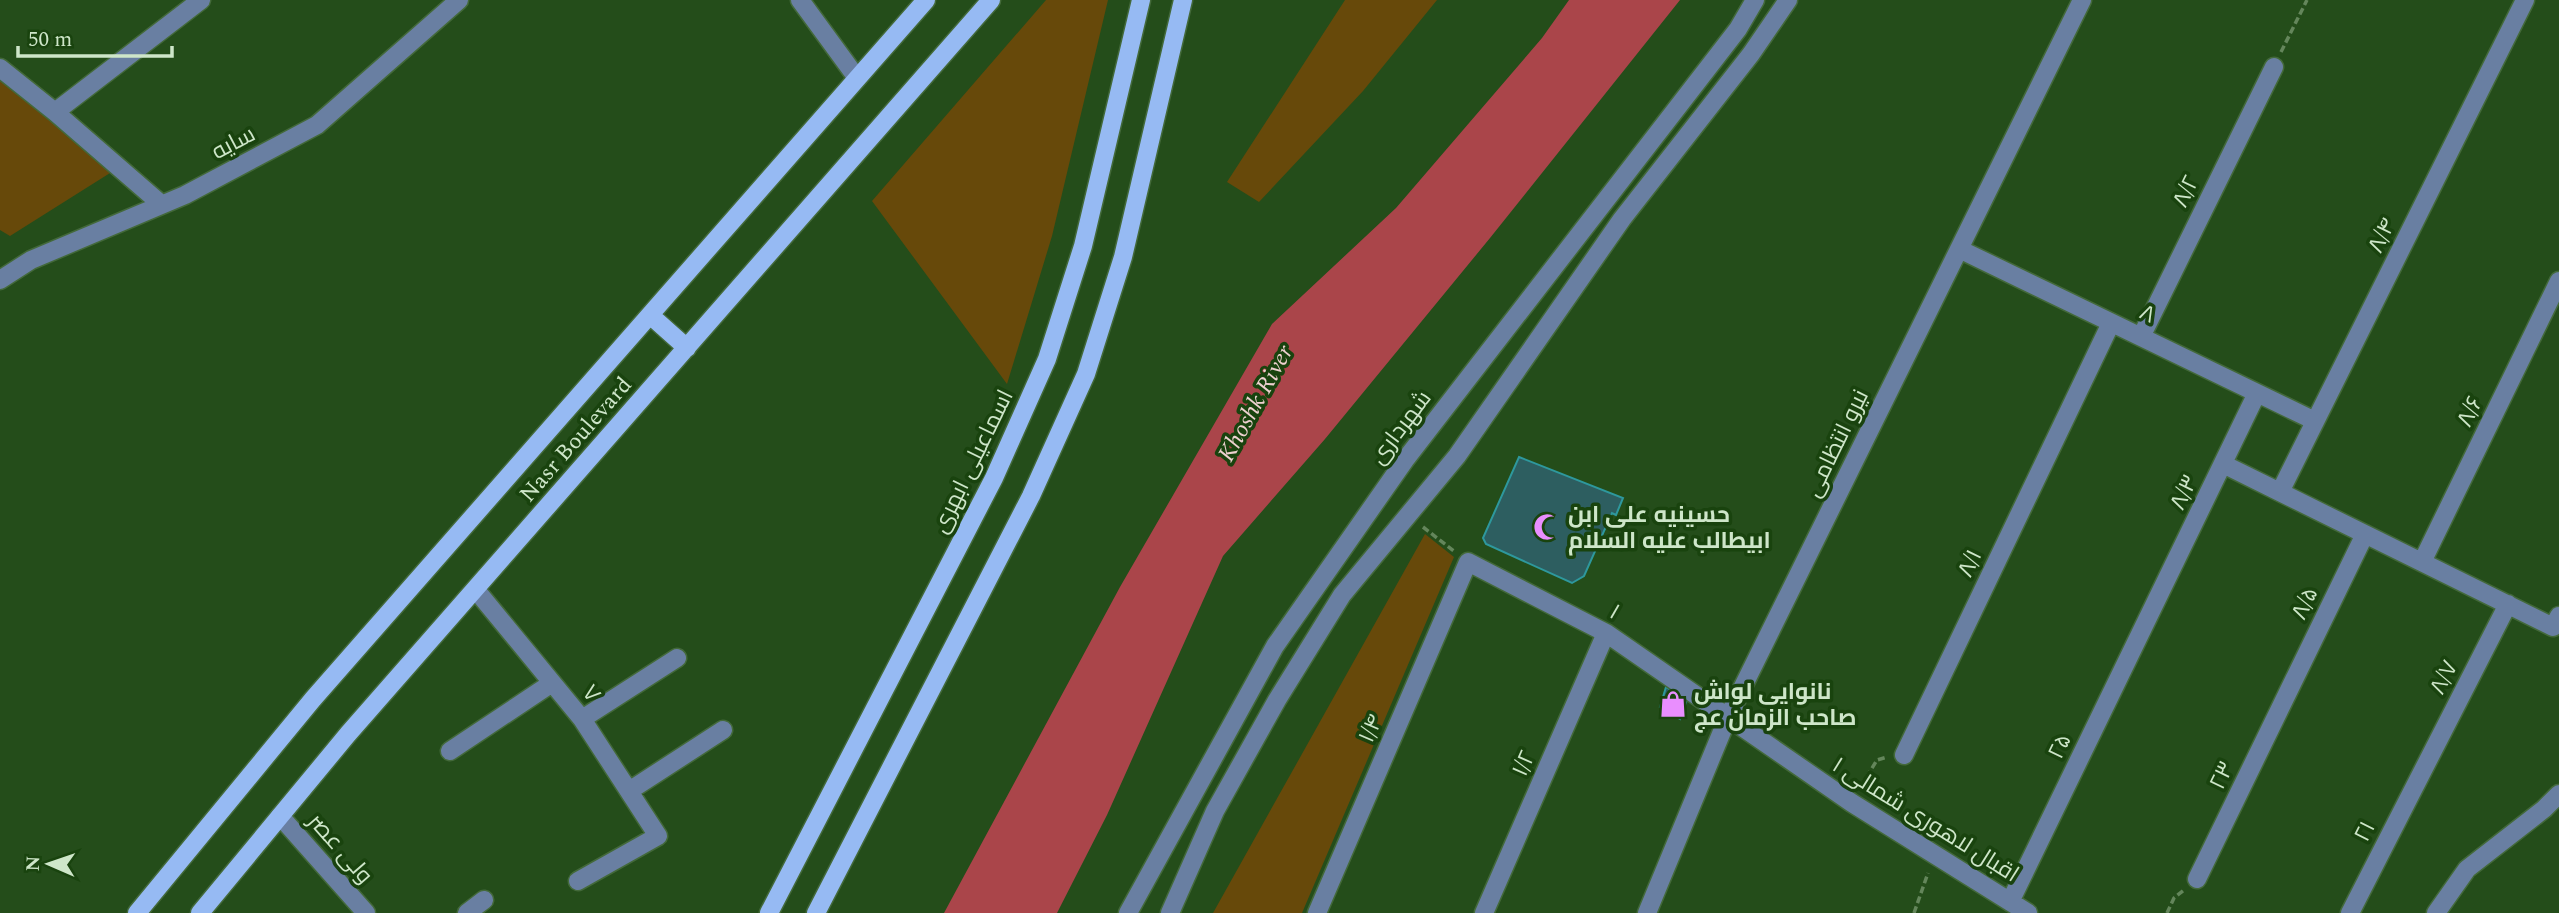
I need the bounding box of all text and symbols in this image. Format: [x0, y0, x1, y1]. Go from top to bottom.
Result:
scale bar [18, 14, 172, 58]
text: 50 m [28, 24, 72, 56]
street label: سایه [206, 117, 262, 169]
street label: ۸/۲ [2164, 170, 2209, 214]
street label: ۸/۴ [2359, 212, 2406, 259]
street label: ۸ [2133, 295, 2161, 333]
water label: Khoshk River [1209, 338, 1303, 469]
street label: Nasr Boulevard [511, 369, 641, 511]
street label: شهرداری [1362, 383, 1441, 472]
street label: اسماعیلی ابهری [923, 384, 1023, 539]
street label: نیرو انتظامی [1796, 384, 1879, 504]
street label: ۸/۶ [2448, 390, 2493, 433]
street label: ۸/۳ [2161, 469, 2208, 516]
place label: حسینیه علی ابن ابیطالب علیه السلام [1568, 498, 1771, 559]
mosque icon: حسینیه علی ابن ابیطالب علیه السلام [1532, 512, 1562, 542]
street label: ۸/۱ [1949, 544, 1992, 584]
street label: ۸/۵ [2282, 581, 2328, 626]
street label: ۱ [1602, 595, 1626, 629]
street label: ۸/۷ [2421, 654, 2468, 701]
place label: نانوایی لواش صاحب الزمان عج [1694, 675, 1857, 736]
street label: ۷ [573, 677, 609, 711]
shop icon: نانوایی لواش صاحب الزمان عج [1658, 689, 1688, 719]
street label: ۱/۴ [1350, 709, 1393, 748]
street label: ۲۵ [2039, 728, 2081, 765]
street label: ۱/۲ [1503, 745, 1545, 782]
street label: اقبال لاهوری شمالی ۱ [1825, 749, 2025, 892]
street label: ۲۳ [2201, 756, 2244, 796]
street label: ولی عصر [298, 804, 381, 892]
street label: ۲۱ [2345, 815, 2385, 848]
north arrow [14, 829, 84, 899]
text: N [19, 855, 48, 872]

